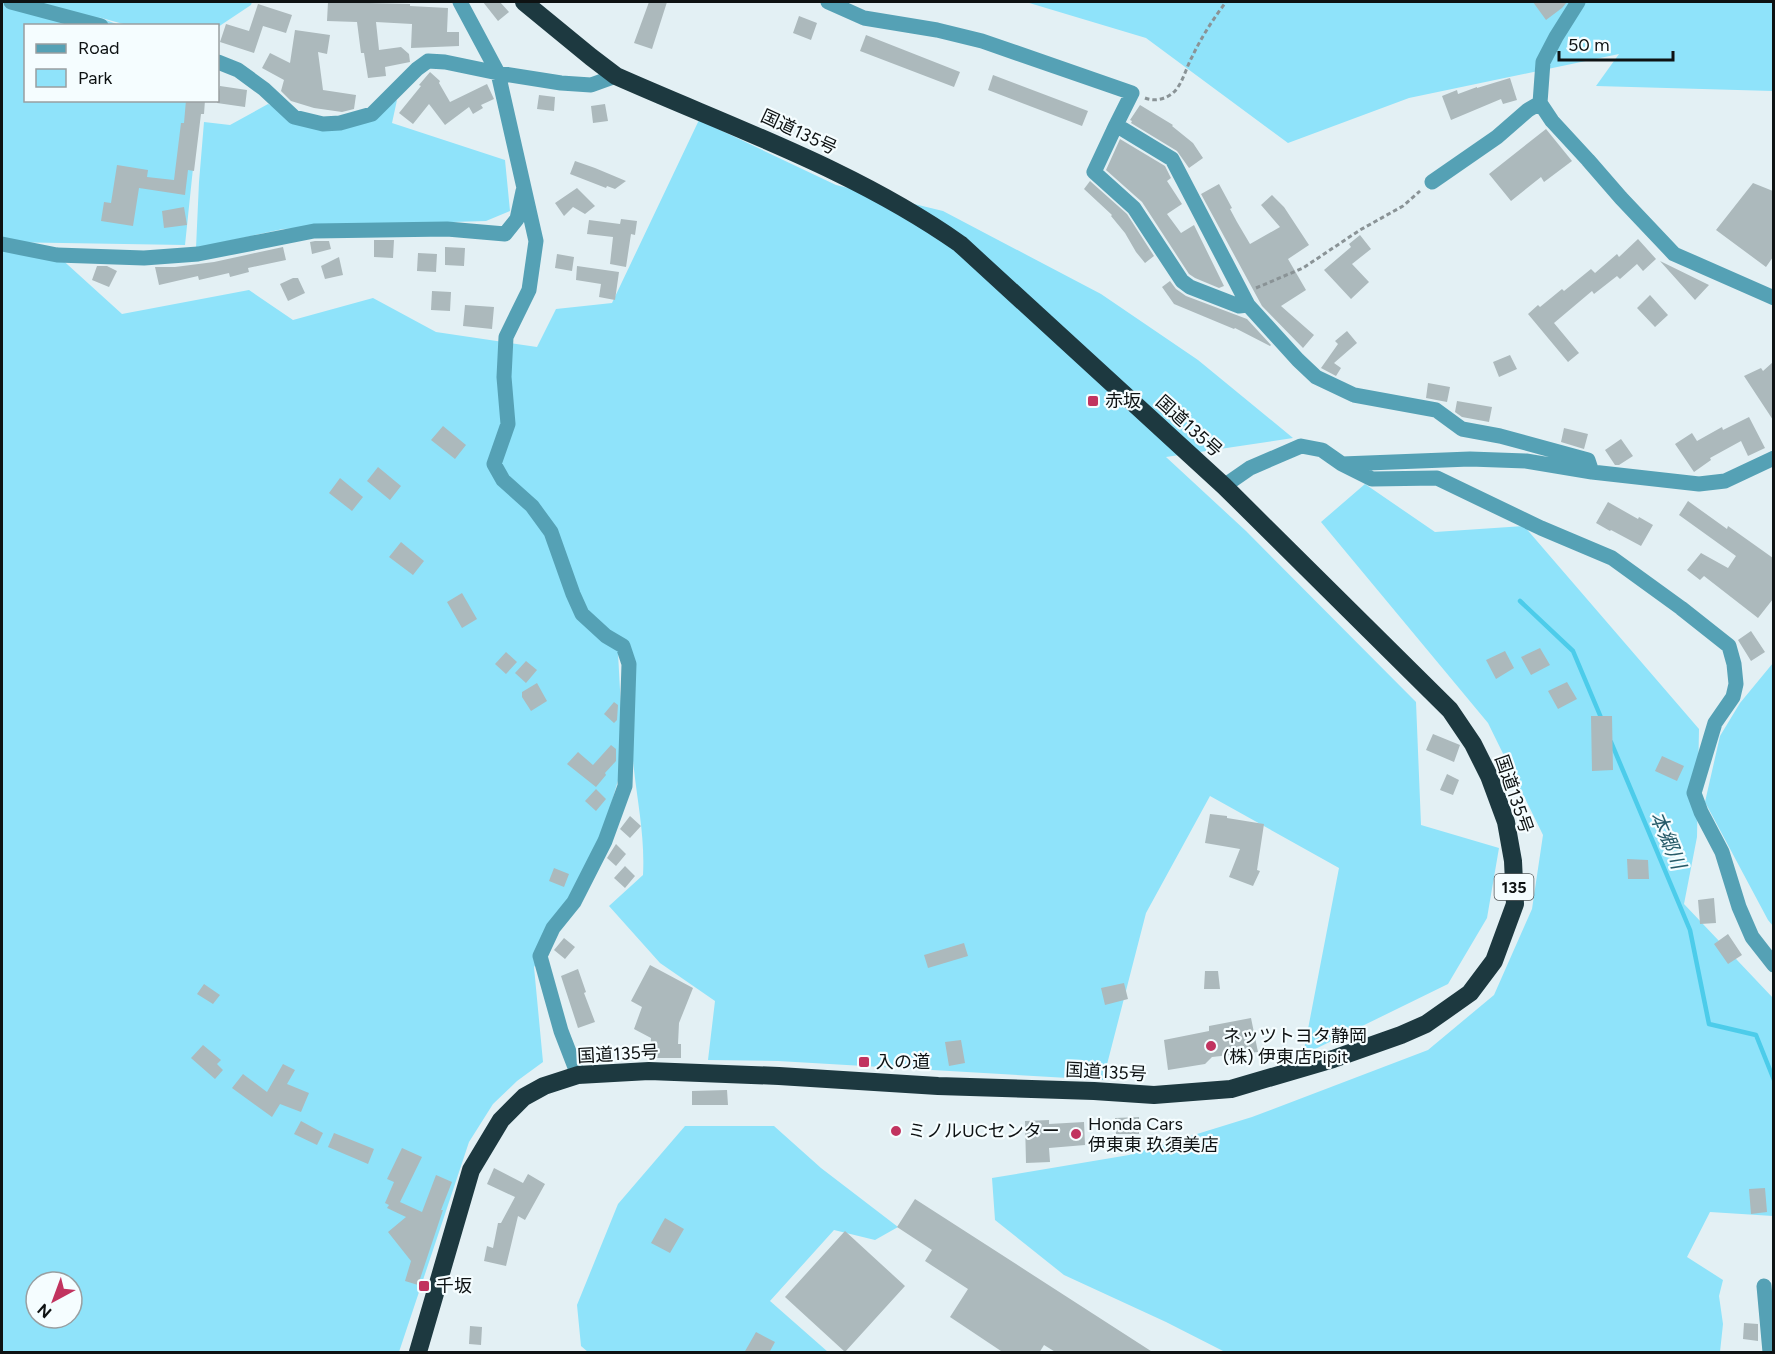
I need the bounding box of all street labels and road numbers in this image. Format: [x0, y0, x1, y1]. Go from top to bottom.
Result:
street label: 国道135号 [757, 105, 841, 159]
street label: 国道135号 [1151, 391, 1227, 461]
street label: 国道135号 [1490, 752, 1538, 836]
road number: 135 [1494, 874, 1534, 900]
street label: 国道135号 [577, 1041, 659, 1067]
street label: 国道135号 [1065, 1059, 1147, 1085]

